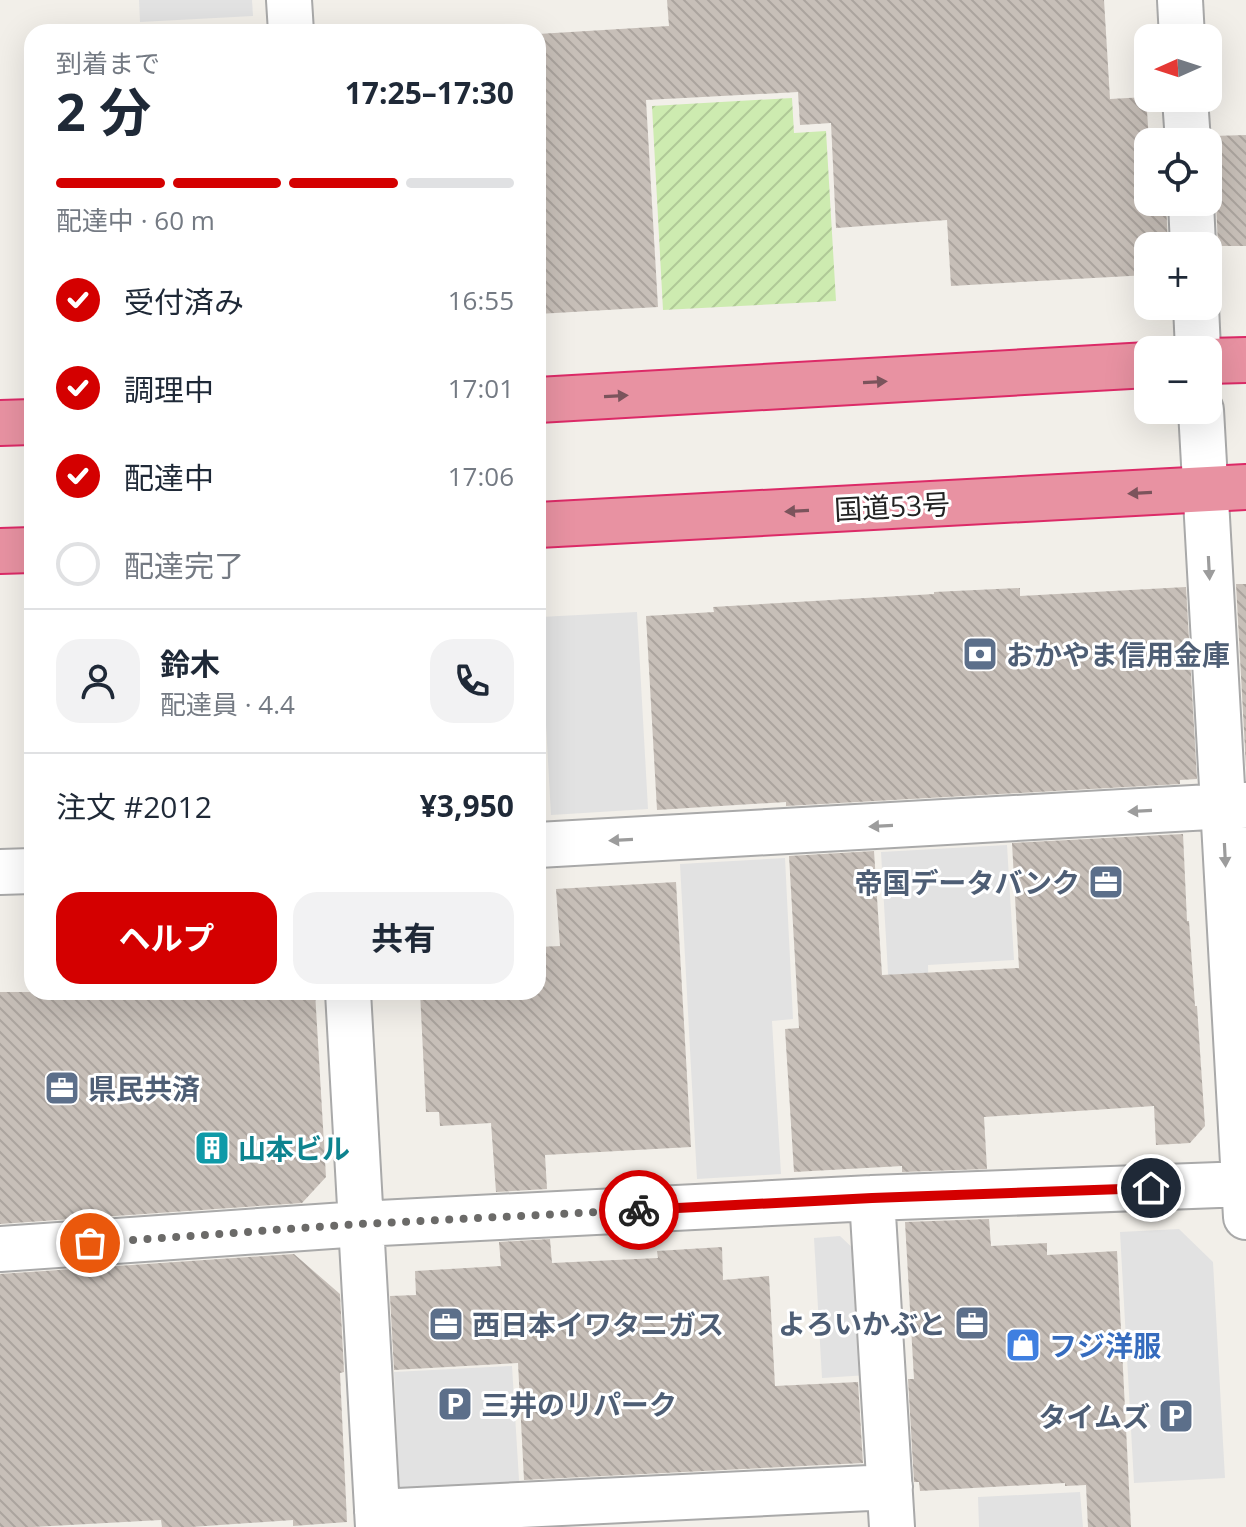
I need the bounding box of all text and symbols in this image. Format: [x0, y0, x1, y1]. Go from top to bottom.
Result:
north arrow [1134, 24, 1222, 112]
map controls [1134, 24, 1222, 424]
text: 到着まで [56, 45, 160, 81]
text: 17:25–17:30 [345, 72, 514, 113]
text: 2 分 [56, 75, 151, 146]
button: locate [1134, 128, 1222, 216]
text: 配達中 · 60 m [56, 202, 215, 238]
button: + [1134, 232, 1222, 320]
icon: check [56, 278, 100, 322]
text: 受付済み [124, 281, 244, 322]
text: 16:55 [448, 282, 514, 318]
button: − [1134, 336, 1222, 424]
icon: check [56, 366, 100, 410]
text: 調理中 [124, 369, 214, 410]
text: 17:01 [448, 370, 514, 406]
one-way arrow [863, 375, 889, 388]
one-way arrow [604, 389, 629, 402]
icon: check [56, 454, 100, 498]
text: 配達中 [124, 457, 214, 498]
text: 17:06 [448, 458, 514, 494]
street label: 国道53号 [833, 484, 951, 528]
one-way arrow [1127, 487, 1152, 500]
one-way arrow [784, 505, 809, 518]
text: 配達完了 [124, 545, 244, 586]
one-way arrow [1203, 556, 1216, 581]
bank icon: おかやま信用金庫 [961, 635, 999, 673]
place label: おかやま信用金庫 [1006, 635, 1230, 673]
button: person [56, 639, 140, 723]
button: phone [430, 639, 514, 723]
text: 鈴木 [160, 643, 220, 684]
text: 配達員 · 4.4 [160, 686, 295, 722]
text: ¥3,950 [420, 785, 514, 826]
text: 注文 #2012 [56, 786, 212, 827]
one-way arrow [1127, 804, 1152, 817]
one-way arrow [868, 819, 893, 832]
one-way arrow [608, 834, 633, 847]
one-way arrow [1219, 843, 1232, 868]
place label: 帝国データバンク [855, 863, 1080, 901]
office icon: 帝国データバンク [1087, 863, 1125, 901]
button: ヘルプ [56, 892, 277, 984]
button: 共有 [293, 892, 514, 984]
office icon: 県民共済 [43, 1069, 81, 1107]
place label: 県民共済 [88, 1069, 200, 1107]
building icon: 山本ビル [193, 1129, 231, 1167]
place label: 山本ビル [238, 1129, 350, 1167]
pin [1117, 1154, 1185, 1222]
icon: home [1129, 1166, 1173, 1210]
courier [599, 1170, 679, 1250]
icon: bike [617, 1188, 661, 1232]
pin [56, 1209, 124, 1277]
icon: bag [68, 1221, 112, 1265]
place label: よろいかぶと [778, 1304, 946, 1342]
office icon: よろいかぶと [953, 1304, 991, 1342]
office icon: 西日本イワタニガス [427, 1305, 465, 1343]
place label: 西日本イワタニガス [472, 1305, 724, 1343]
shop icon: フジ洋服 [1004, 1326, 1042, 1364]
place label: フジ洋服 [1049, 1326, 1161, 1364]
parking icon: 三井のリパーク [436, 1385, 474, 1423]
place label: 三井のリパーク [481, 1385, 677, 1423]
place label: タイムズ [1039, 1397, 1150, 1435]
parking icon: タイムズ [1157, 1397, 1195, 1435]

